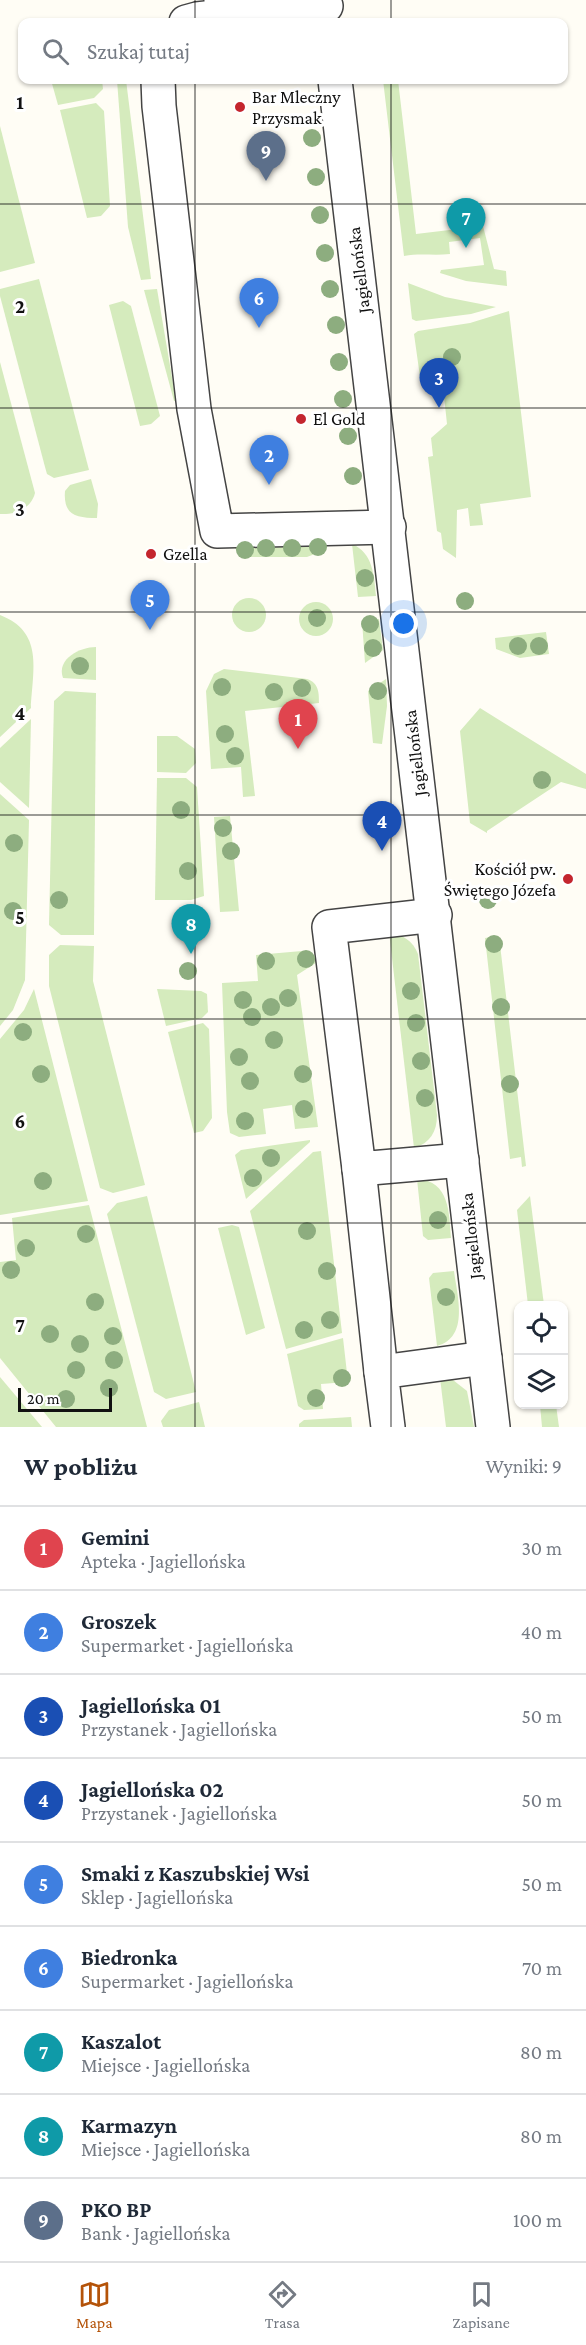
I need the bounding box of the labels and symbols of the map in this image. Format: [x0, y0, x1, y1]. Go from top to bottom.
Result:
place label: Bar Mleczny Przysmak [252, 87, 341, 128]
text: 1 [16, 91, 24, 113]
marker: Bar Mleczny Przysmak [233, 100, 247, 114]
pin: 9 [246, 132, 286, 181]
pin: 7 [446, 198, 486, 248]
street label: Jagiellońska [344, 226, 374, 316]
pin: 6 [240, 278, 278, 328]
text: 2 [15, 295, 25, 317]
pin: 3 [420, 358, 458, 408]
place label: El Gold [313, 409, 366, 429]
marker: El Gold [294, 412, 308, 426]
pin: 2 [250, 436, 288, 485]
text: 3 [15, 498, 25, 520]
place label: Gzella [163, 544, 208, 564]
marker: Gzella [144, 547, 158, 561]
pin: 5 [130, 580, 170, 630]
your location [389, 609, 418, 638]
pin: 1 [278, 700, 318, 749]
text: 4 [15, 702, 26, 724]
street label: Jagiellońska [400, 709, 430, 799]
pin: 4 [362, 802, 401, 851]
place label: Kościół pw. Świętego Józefa [444, 859, 556, 900]
marker: Kościół pw. Świętego Józefa [561, 872, 575, 886]
pin: 8 [172, 904, 210, 954]
text: 5 [15, 906, 25, 928]
text: 6 [15, 1110, 25, 1132]
street label: Jagiellońska [457, 1192, 486, 1282]
text: 7 [15, 1314, 25, 1336]
scale bar [18, 1385, 112, 1412]

